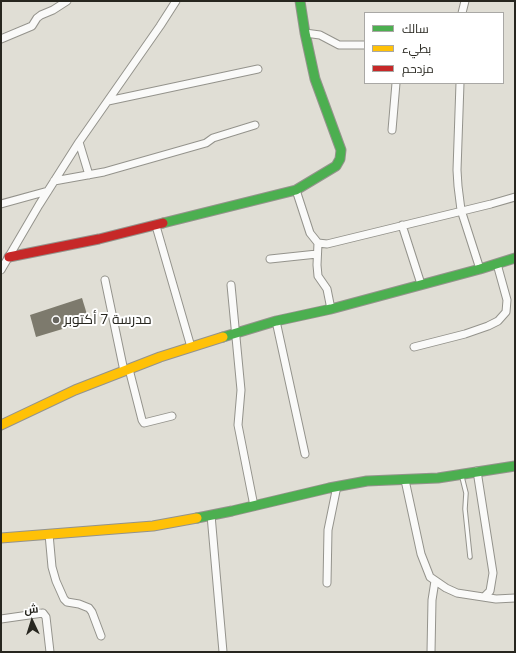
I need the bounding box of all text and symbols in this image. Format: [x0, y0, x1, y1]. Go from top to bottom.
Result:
legend [364, 12, 504, 84]
text: سالك [402, 20, 429, 37]
text: بطيء [402, 40, 431, 57]
text: مزدحم [402, 60, 434, 77]
place label: مدرسة 7 أكتوبر [64, 312, 152, 328]
marker: مدرسة 7 أكتوبر [51, 315, 61, 325]
north arrow [12, 601, 52, 641]
text: ش [24, 601, 39, 617]

